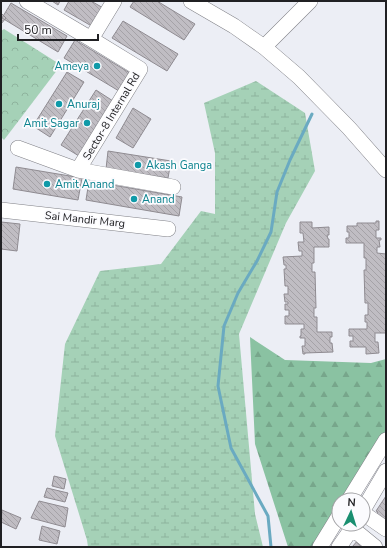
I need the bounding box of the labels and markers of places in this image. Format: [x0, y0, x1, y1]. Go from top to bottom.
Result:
place label: Ameya [54, 59, 89, 74]
marker: Ameya [92, 61, 102, 71]
place label: Anuraj [67, 97, 100, 112]
marker: Anuraj [54, 99, 64, 109]
place label: Amit Sagar [24, 116, 79, 131]
marker: Amit Sagar [82, 118, 92, 128]
place label: Akash Ganga [146, 158, 212, 173]
marker: Akash Ganga [133, 160, 143, 170]
place label: Amit Anand [55, 177, 114, 192]
marker: Amit Anand [42, 179, 52, 189]
place label: Anand [142, 192, 175, 207]
marker: Anand [129, 194, 139, 204]

